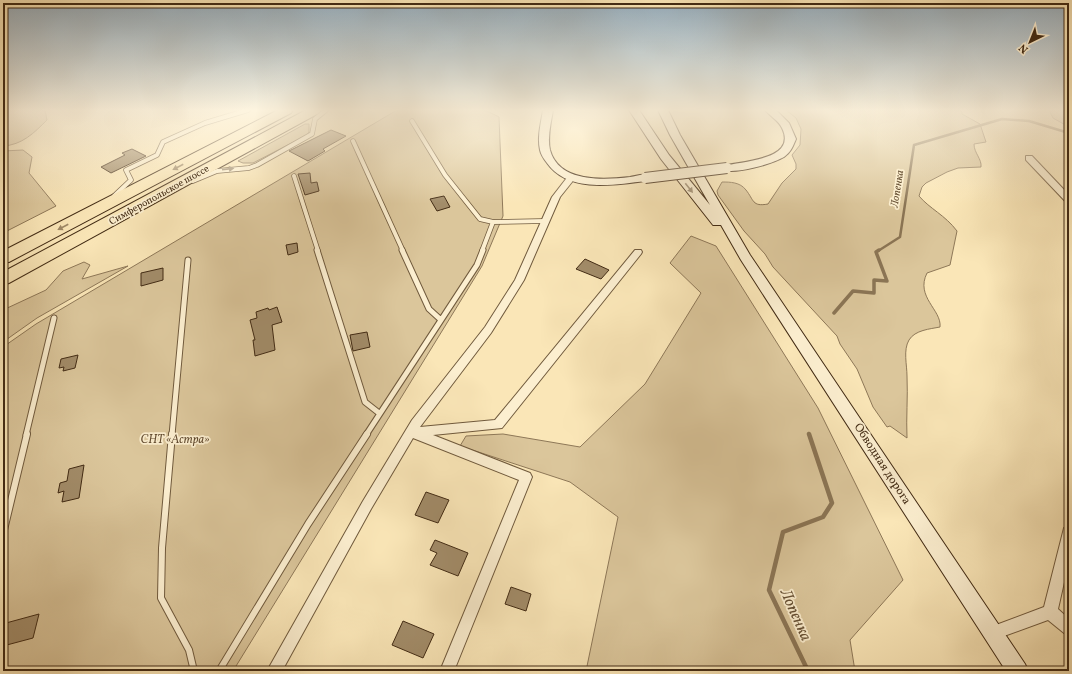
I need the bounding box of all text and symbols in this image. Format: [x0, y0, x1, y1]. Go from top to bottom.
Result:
north arrow [1010, 22, 1050, 62]
text: N [1016, 40, 1032, 56]
street label: Симферопольское шоссе [106, 161, 212, 228]
one-way arrow [172, 164, 183, 170]
one-way arrow [222, 166, 234, 173]
water label: Лопенка [887, 169, 908, 210]
one-way arrow [684, 182, 693, 193]
one-way arrow [57, 224, 68, 230]
street label: Обводная дорога [850, 420, 914, 508]
park label: СНТ «Астра» [141, 432, 209, 448]
water label: Лопенка [773, 584, 816, 645]

